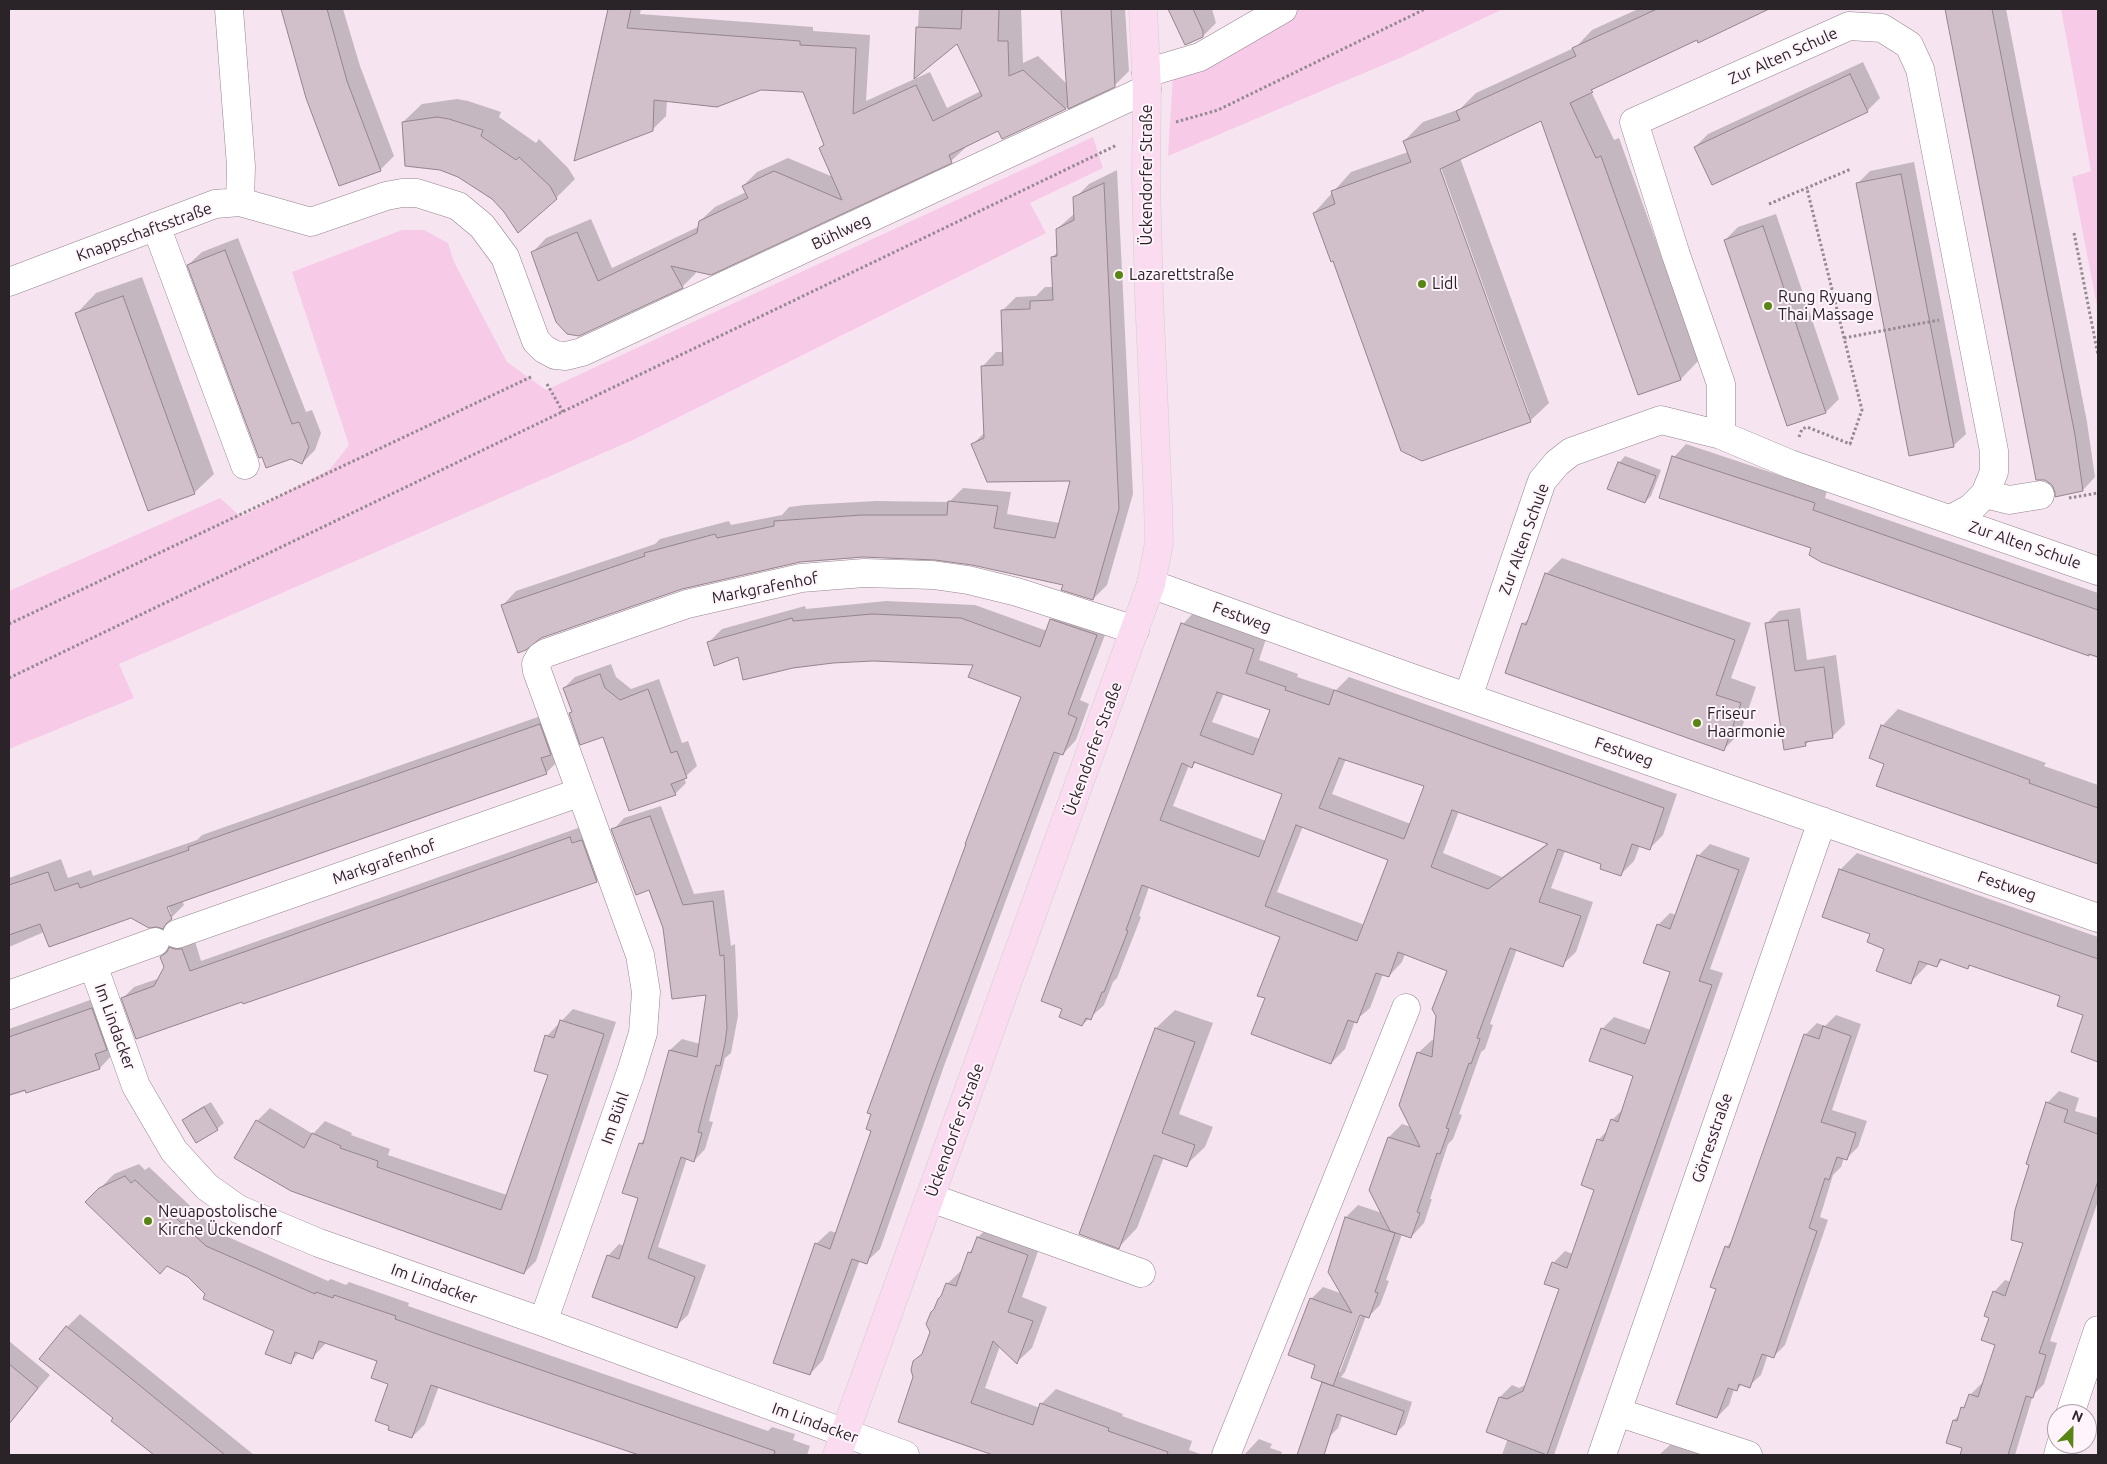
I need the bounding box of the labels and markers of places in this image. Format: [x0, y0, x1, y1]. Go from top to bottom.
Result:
place label: Lazarettstraße [1129, 265, 1234, 285]
marker: Lazarettstraße [1113, 269, 1125, 281]
place label: Lidl [1432, 274, 1458, 294]
marker: Lidl [1416, 278, 1428, 290]
place label: Rung Ryuang Thai Massage [1778, 287, 1874, 325]
marker: Rung Ryuang Thai Massage [1762, 300, 1774, 312]
place label: Friseur Haarmonie [1707, 704, 1786, 742]
marker: Friseur Haarmonie [1691, 717, 1703, 729]
place label: Neuapostolische Kirche Ückendorf [158, 1202, 282, 1240]
marker: Neuapostolische Kirche Ückendorf [142, 1215, 154, 1227]

